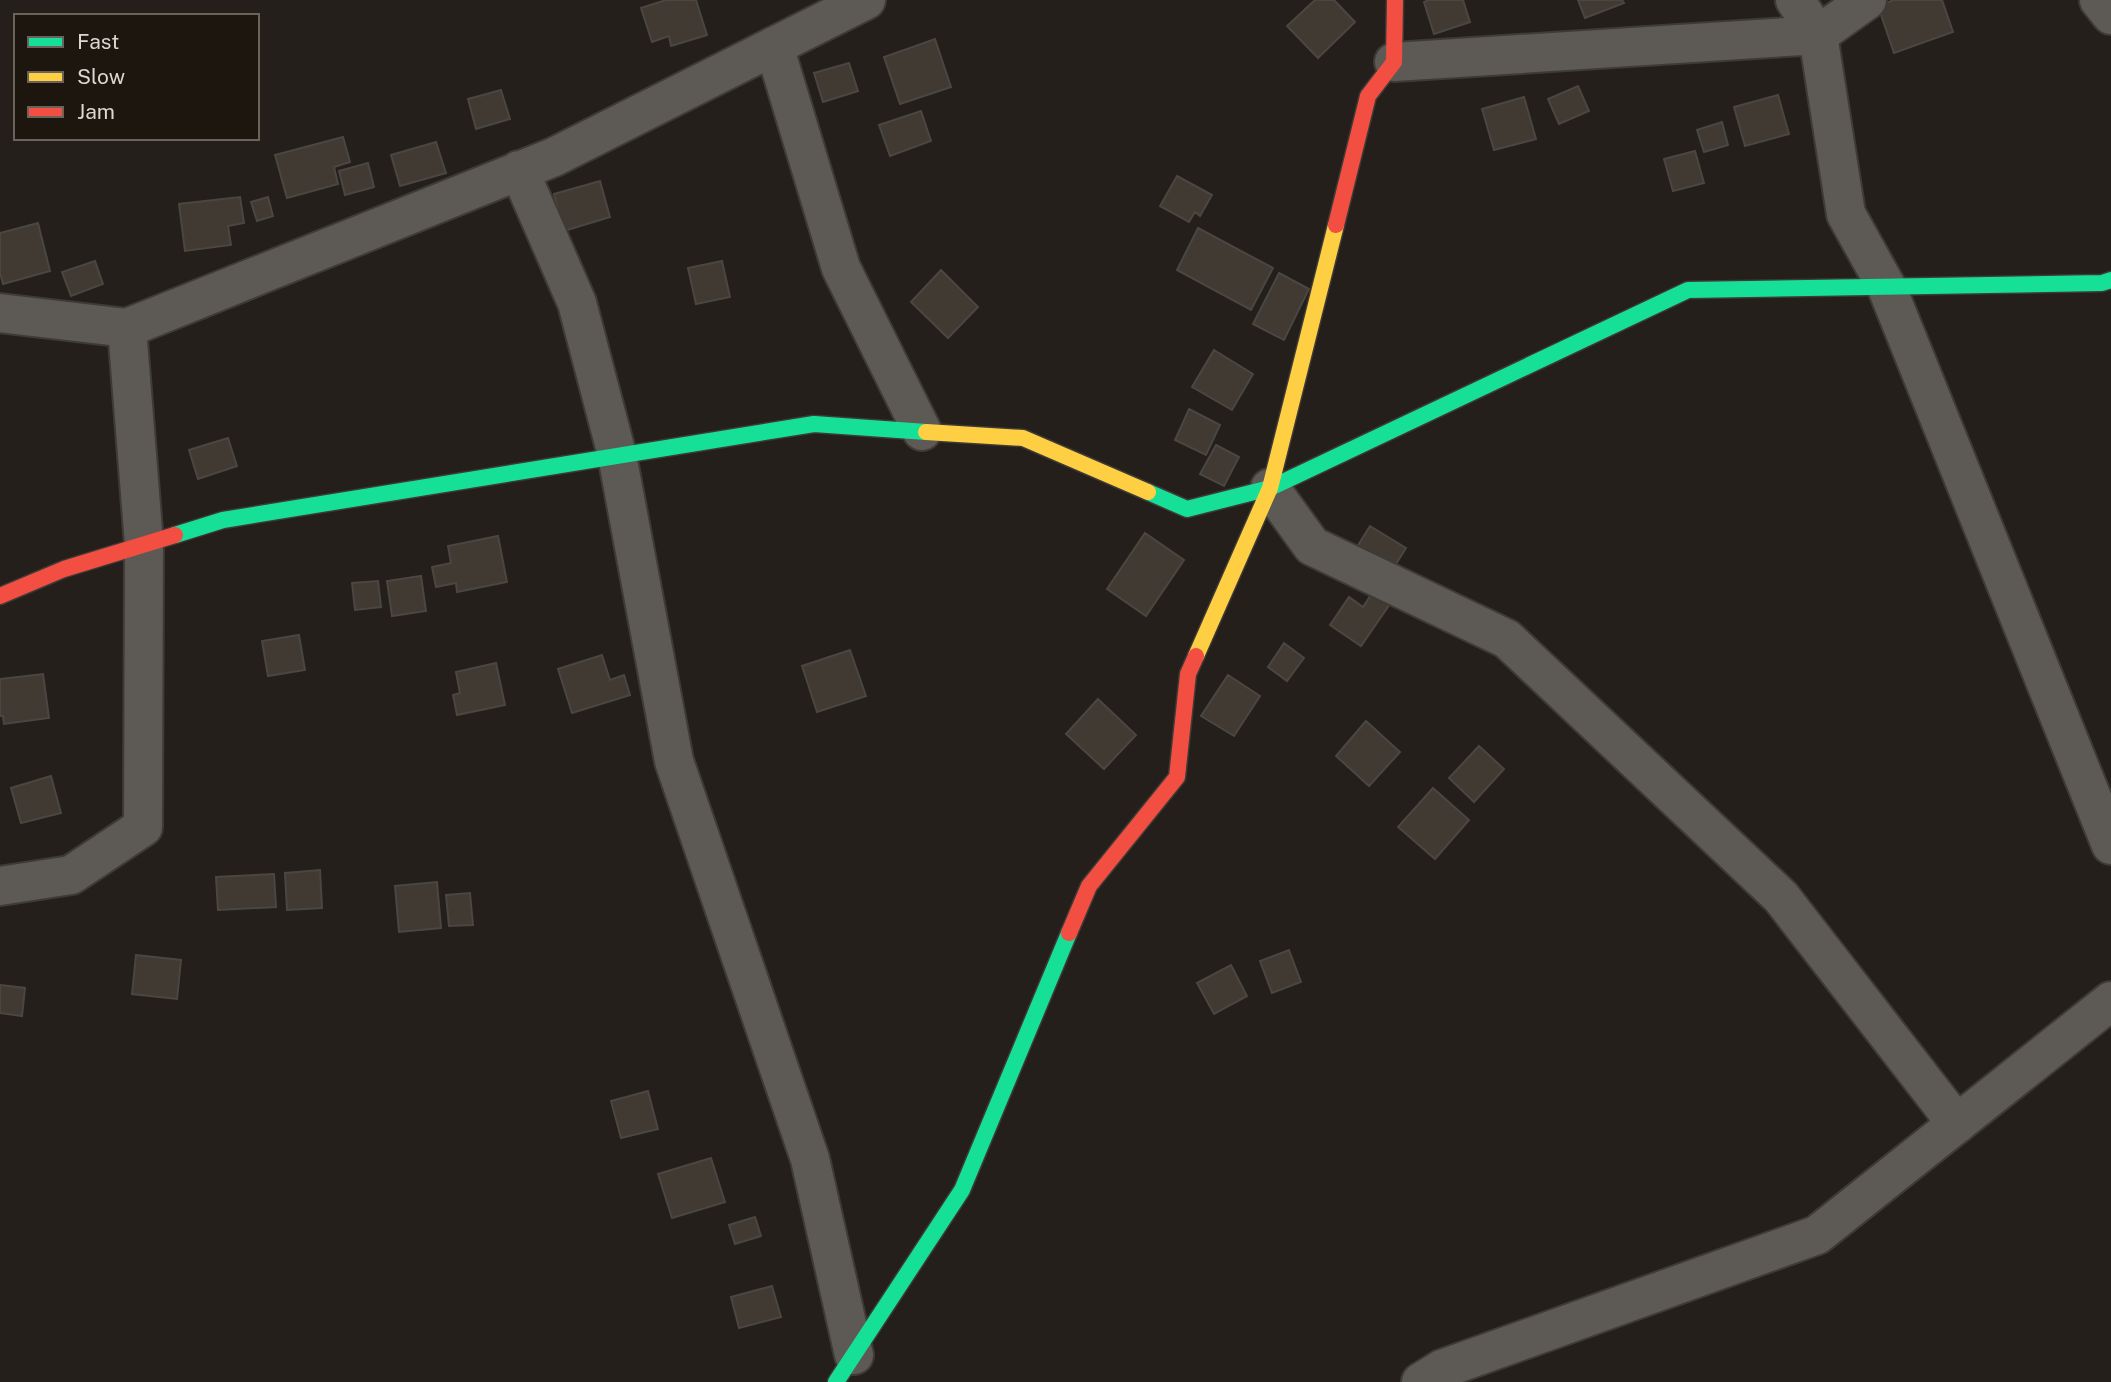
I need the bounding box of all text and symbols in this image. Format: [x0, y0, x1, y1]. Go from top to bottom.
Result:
legend [14, 14, 259, 140]
text: Fast [77, 29, 119, 54]
text: Slow [77, 64, 125, 89]
text: Jam [77, 99, 115, 124]

